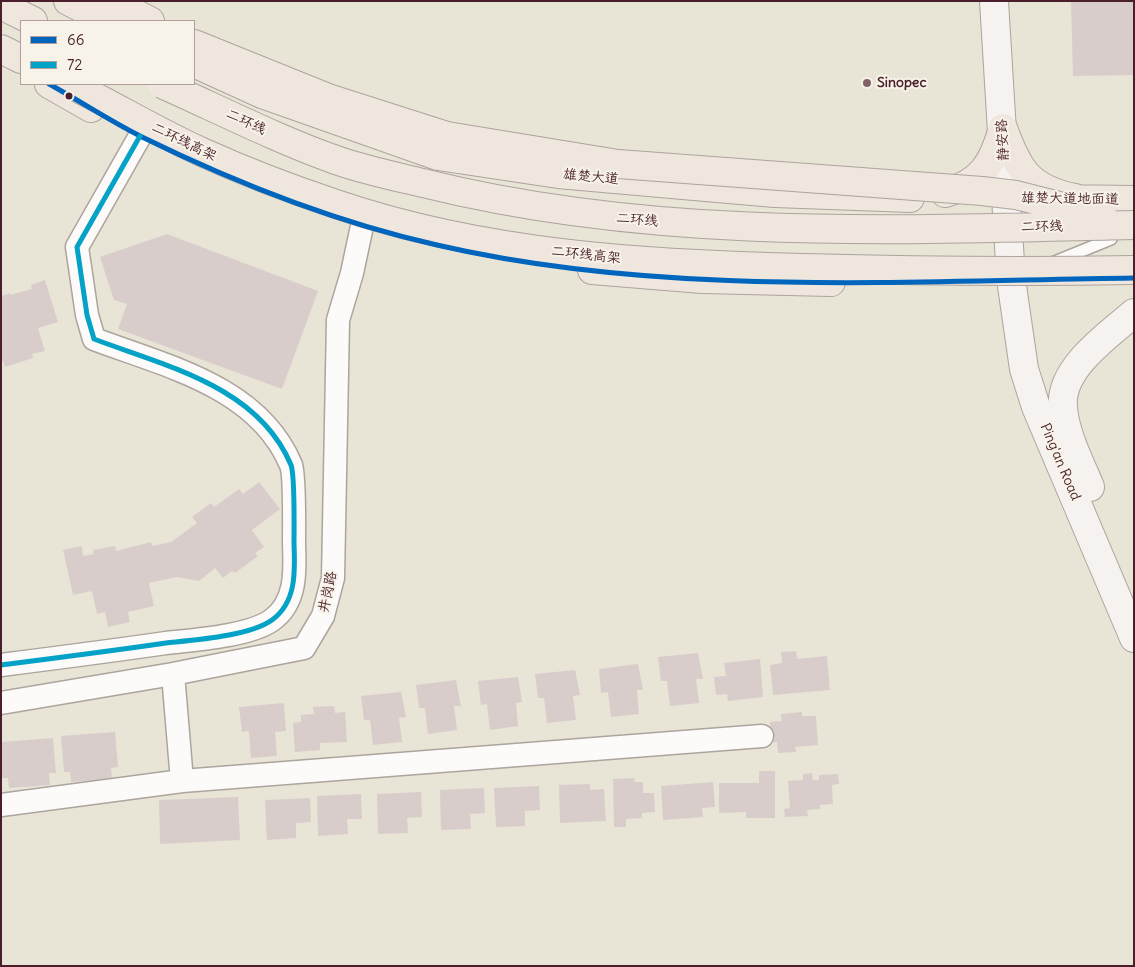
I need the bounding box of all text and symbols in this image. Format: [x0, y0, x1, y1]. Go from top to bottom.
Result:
legend [20, 20, 195, 85]
text: 66 [67, 30, 84, 49]
text: 72 [67, 55, 83, 74]
place label: Sinopec [877, 75, 927, 91]
marker: Sinopec [861, 77, 873, 89]
unlabelled marker [64, 91, 74, 101]
street label: 二环线 [223, 106, 269, 138]
street label: 二环线高架 [149, 119, 219, 165]
street label: 静安路 [994, 119, 1012, 161]
street label: 雄楚大道 [562, 166, 620, 188]
street label: 雄楚大道地面道 [1021, 190, 1119, 208]
street label: 二环线 [615, 210, 659, 230]
street label: 二环线 [1021, 218, 1063, 236]
street label: 二环线高架 [550, 243, 622, 267]
street label: Ping'an Road [1036, 421, 1084, 503]
street label: 井岗路 [315, 570, 341, 614]

